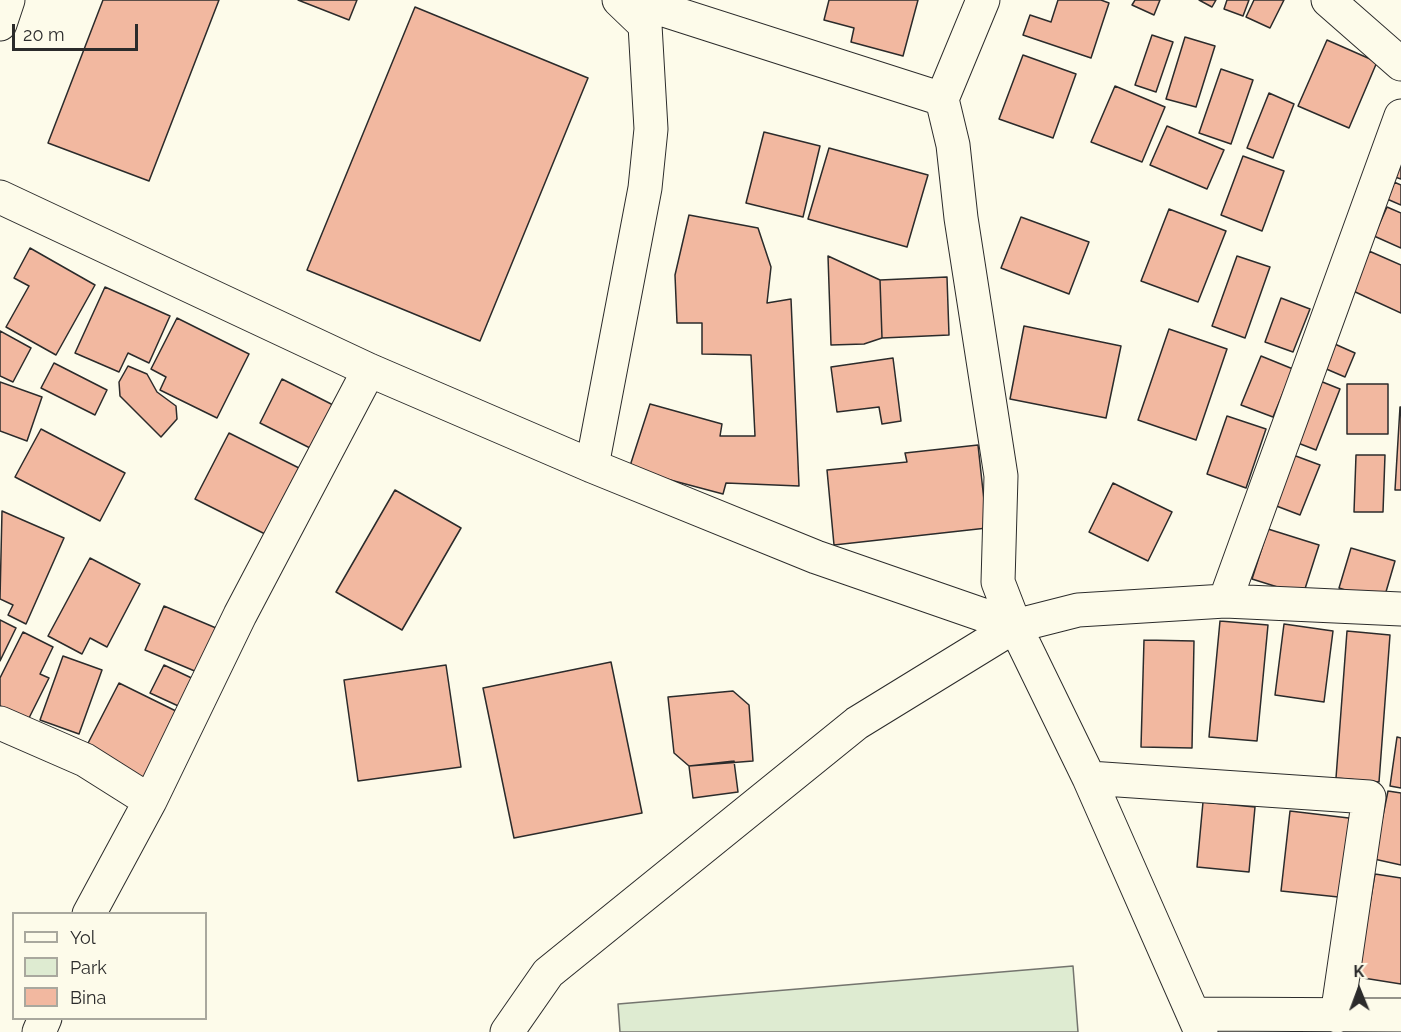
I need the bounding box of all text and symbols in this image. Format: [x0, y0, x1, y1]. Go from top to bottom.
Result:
scale bar [15, 12, 141, 50]
text: 20 m [23, 24, 65, 45]
legend [12, 912, 207, 1020]
text: Yol [70, 927, 96, 948]
text: Park [70, 957, 107, 978]
north arrow [1329, 960, 1389, 1020]
text: K [1353, 962, 1364, 981]
text: Bina [70, 987, 106, 1008]

